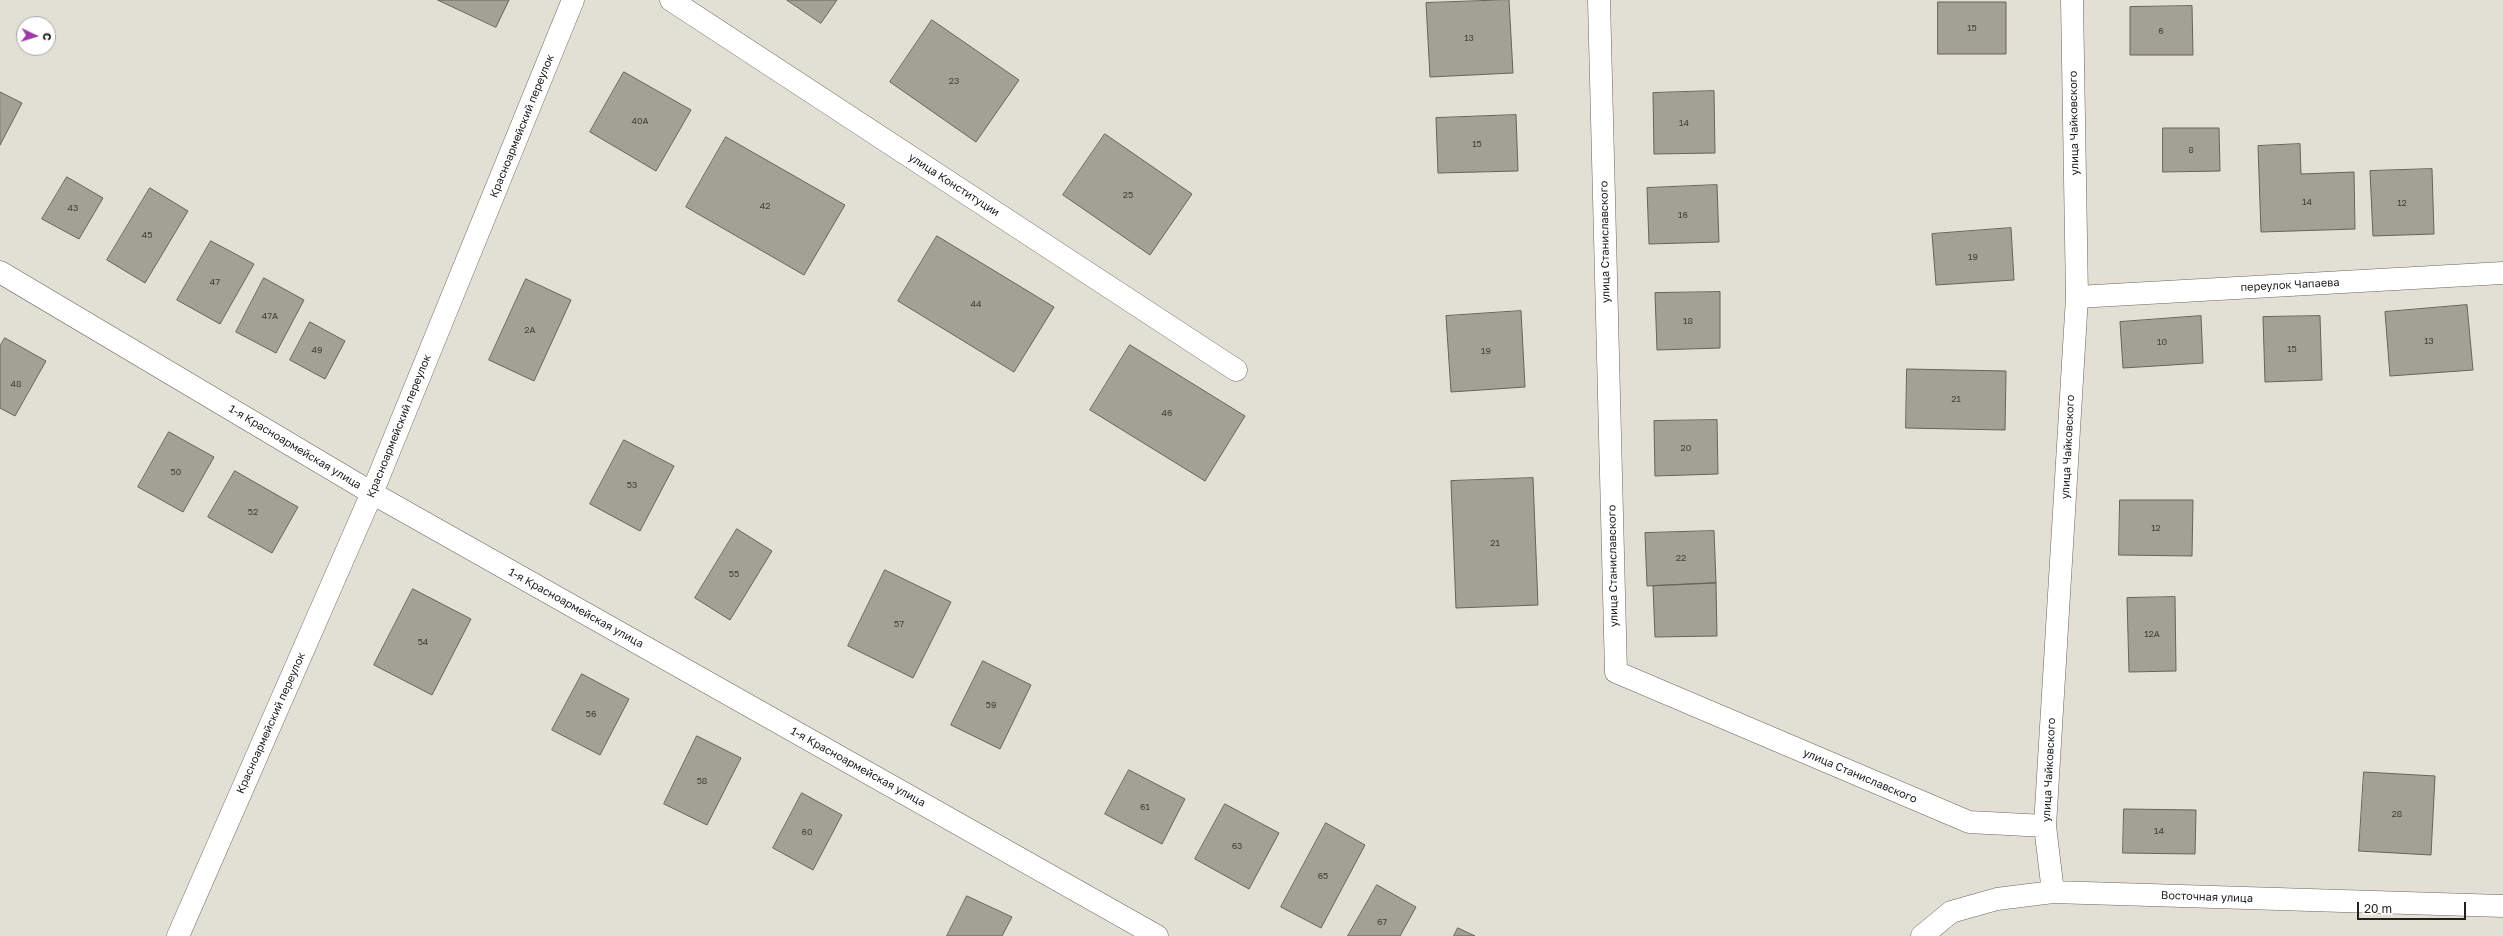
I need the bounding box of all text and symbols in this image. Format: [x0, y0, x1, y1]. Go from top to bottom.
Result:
north arrow [16, 16, 56, 56]
house number: 15 [1967, 23, 1977, 33]
house number: 6 [2158, 26, 2164, 36]
text: С [41, 32, 54, 41]
house number: 13 [1464, 33, 1474, 43]
street label: Красноармейский переулок [487, 52, 557, 200]
street label: улица Чайковского [2066, 71, 2082, 175]
house number: 23 [949, 76, 959, 86]
house number: 40А [631, 116, 649, 126]
house number: 14 [1679, 118, 1689, 128]
house number: 15 [1472, 139, 1482, 149]
house number: 8 [2188, 145, 2194, 155]
street label: улица Конституции [906, 151, 1002, 219]
street label: улица Станиславского [1597, 181, 1613, 303]
house number: 25 [1123, 190, 1133, 200]
house number: 14 [2302, 197, 2312, 207]
house number: 12 [2397, 198, 2407, 208]
house number: 42 [760, 201, 770, 211]
house number: 43 [68, 203, 78, 213]
house number: 16 [1678, 210, 1688, 220]
house number: 45 [142, 230, 152, 240]
house number: 19 [1968, 252, 1978, 262]
street label: переулок Чапаева [2240, 276, 2340, 294]
house number: 47 [210, 277, 220, 287]
house number: 44 [971, 299, 981, 309]
house number: 47А [262, 311, 278, 321]
house number: 18 [1683, 316, 1693, 326]
house number: 2А [524, 325, 536, 335]
house number: 13 [2424, 336, 2434, 346]
house number: 10 [2157, 337, 2167, 347]
house number: 15 [2287, 344, 2297, 354]
house number: 49 [312, 345, 322, 355]
house number: 19 [1481, 346, 1491, 356]
street label: Красноармейский переулок [364, 352, 434, 500]
house number: 48 [11, 379, 21, 389]
house number: 21 [1951, 394, 1961, 404]
street label: улица Чайковского [2059, 395, 2077, 499]
street label: 1-я Красноармейская улица [226, 402, 364, 492]
house number: 46 [1162, 408, 1172, 418]
house number: 20 [1681, 443, 1691, 453]
house number: 50 [171, 467, 181, 477]
house number: 53 [627, 480, 637, 490]
street label: улица Станиславского [1605, 505, 1621, 627]
house number: 52 [248, 507, 258, 517]
house number: 12 [2151, 523, 2161, 533]
house number: 21 [1490, 538, 1500, 548]
house number: 22 [1676, 553, 1686, 563]
street label: 1-я Красноармейская улица [506, 565, 646, 651]
house number: 55 [729, 569, 739, 579]
house number: 57 [894, 619, 904, 629]
house number: 12А [2144, 629, 2160, 639]
house number: 54 [418, 637, 428, 647]
street label: Красноармейский переулок [234, 650, 308, 796]
house number: 59 [986, 700, 996, 710]
house number: 56 [586, 709, 596, 719]
street label: улица Чайковского [2040, 718, 2058, 822]
street label: 1-я Красноармейская улица [788, 724, 928, 810]
street label: улица Станиславского [1801, 746, 1919, 806]
house number: 58 [697, 776, 707, 786]
house number: 61 [1140, 802, 1150, 812]
house number: 28 [2392, 809, 2402, 819]
house number: 14 [2154, 826, 2164, 836]
house number: 60 [801, 827, 813, 837]
house number: 63 [1232, 841, 1242, 851]
house number: 65 [1318, 871, 1328, 881]
street label: Восточная улица [2161, 889, 2253, 905]
scale bar [2359, 894, 2468, 920]
text: 20 m [2364, 901, 2392, 916]
house number: 67 [1377, 917, 1387, 927]

